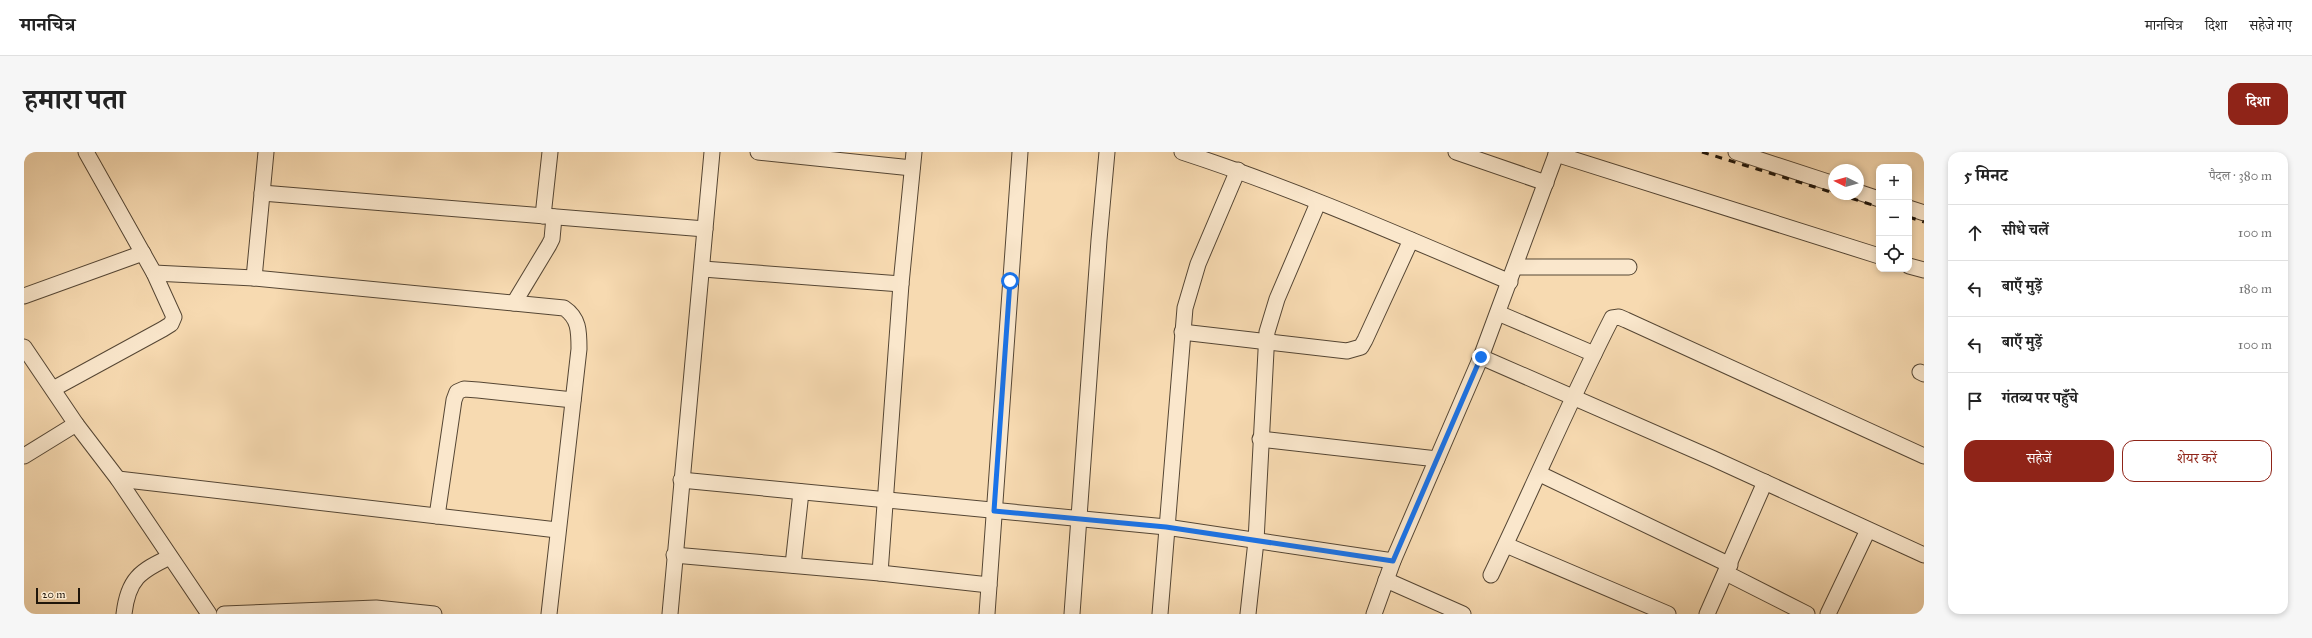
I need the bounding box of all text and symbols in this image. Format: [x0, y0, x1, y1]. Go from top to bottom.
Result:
text: मानचित्र [20, 13, 75, 36]
text: मानचित्र [2145, 17, 2183, 34]
text: दिशा [2205, 17, 2227, 34]
text: सहेजे गए [2249, 17, 2292, 34]
text: हमारा पता [24, 82, 125, 117]
button: दिशा [2228, 83, 2288, 125]
north arrow [1828, 164, 1864, 200]
map controls [1876, 164, 1912, 272]
button: + [1876, 164, 1912, 200]
text: 5 मिनट [1964, 165, 2008, 186]
text: पैदल · 380 m [2209, 168, 2272, 184]
button: − [1876, 200, 1912, 236]
text: सीधे चलें [2002, 221, 2049, 239]
icon: ahead [1964, 222, 1986, 244]
text: 100 m [2238, 225, 2272, 241]
button: locate [1876, 236, 1912, 272]
route start [1001, 272, 1019, 290]
text: बाएँ मुड़ें [2002, 277, 2042, 295]
icon: left [1964, 278, 1986, 300]
text: 180 m [2239, 281, 2272, 297]
text: बाएँ मुड़ें [2002, 333, 2042, 351]
icon: left [1964, 334, 1986, 356]
text: 100 m [2238, 337, 2272, 353]
route end [1472, 348, 1490, 366]
text: गंतव्य पर पहुँचे [2002, 389, 2078, 407]
icon: arrive [1964, 390, 1986, 412]
button: सहेजें [1964, 440, 2114, 482]
button: शेयर करें [2122, 440, 2272, 482]
scale bar [36, 586, 80, 605]
text: 20 m [42, 588, 65, 601]

